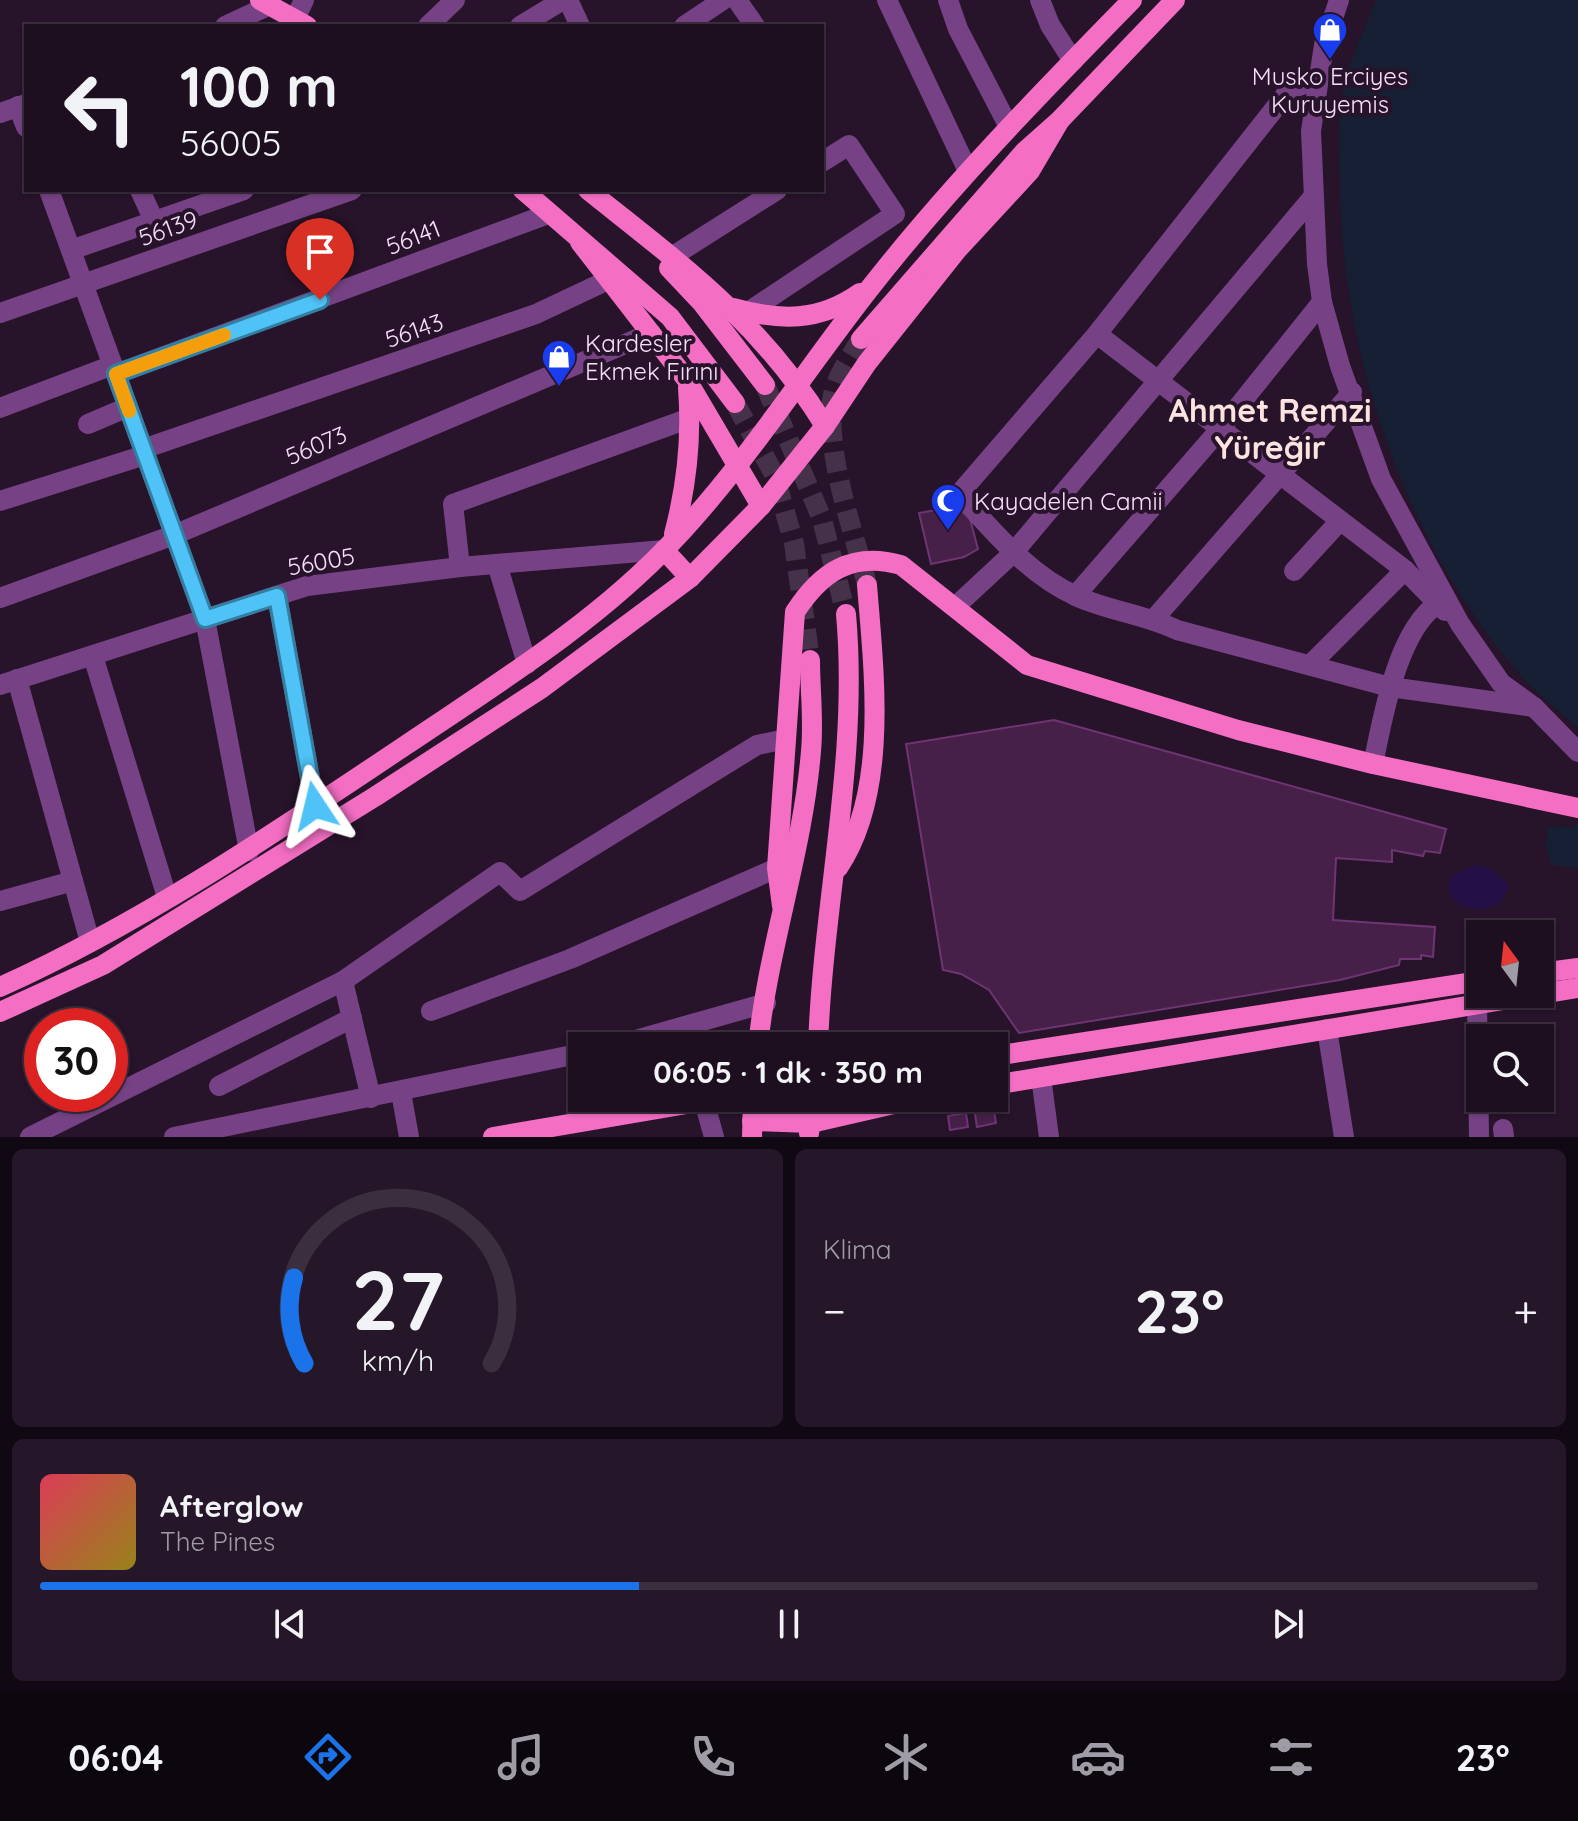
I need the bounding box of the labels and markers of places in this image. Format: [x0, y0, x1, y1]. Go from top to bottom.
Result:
shop icon: Musko Erciyes Kuruyemis [1311, 11, 1349, 61]
place label: Musko Erciyes Kuruyemis [1252, 61, 1408, 119]
pin [286, 218, 354, 300]
place label: Kardesler Ekmek Fırını [585, 328, 718, 386]
shop icon: Kardesler Ekmek Fırını [540, 338, 578, 388]
mosque icon: Kayadelen Camii [929, 482, 967, 532]
place label: Kayadelen Camii [974, 486, 1163, 516]

